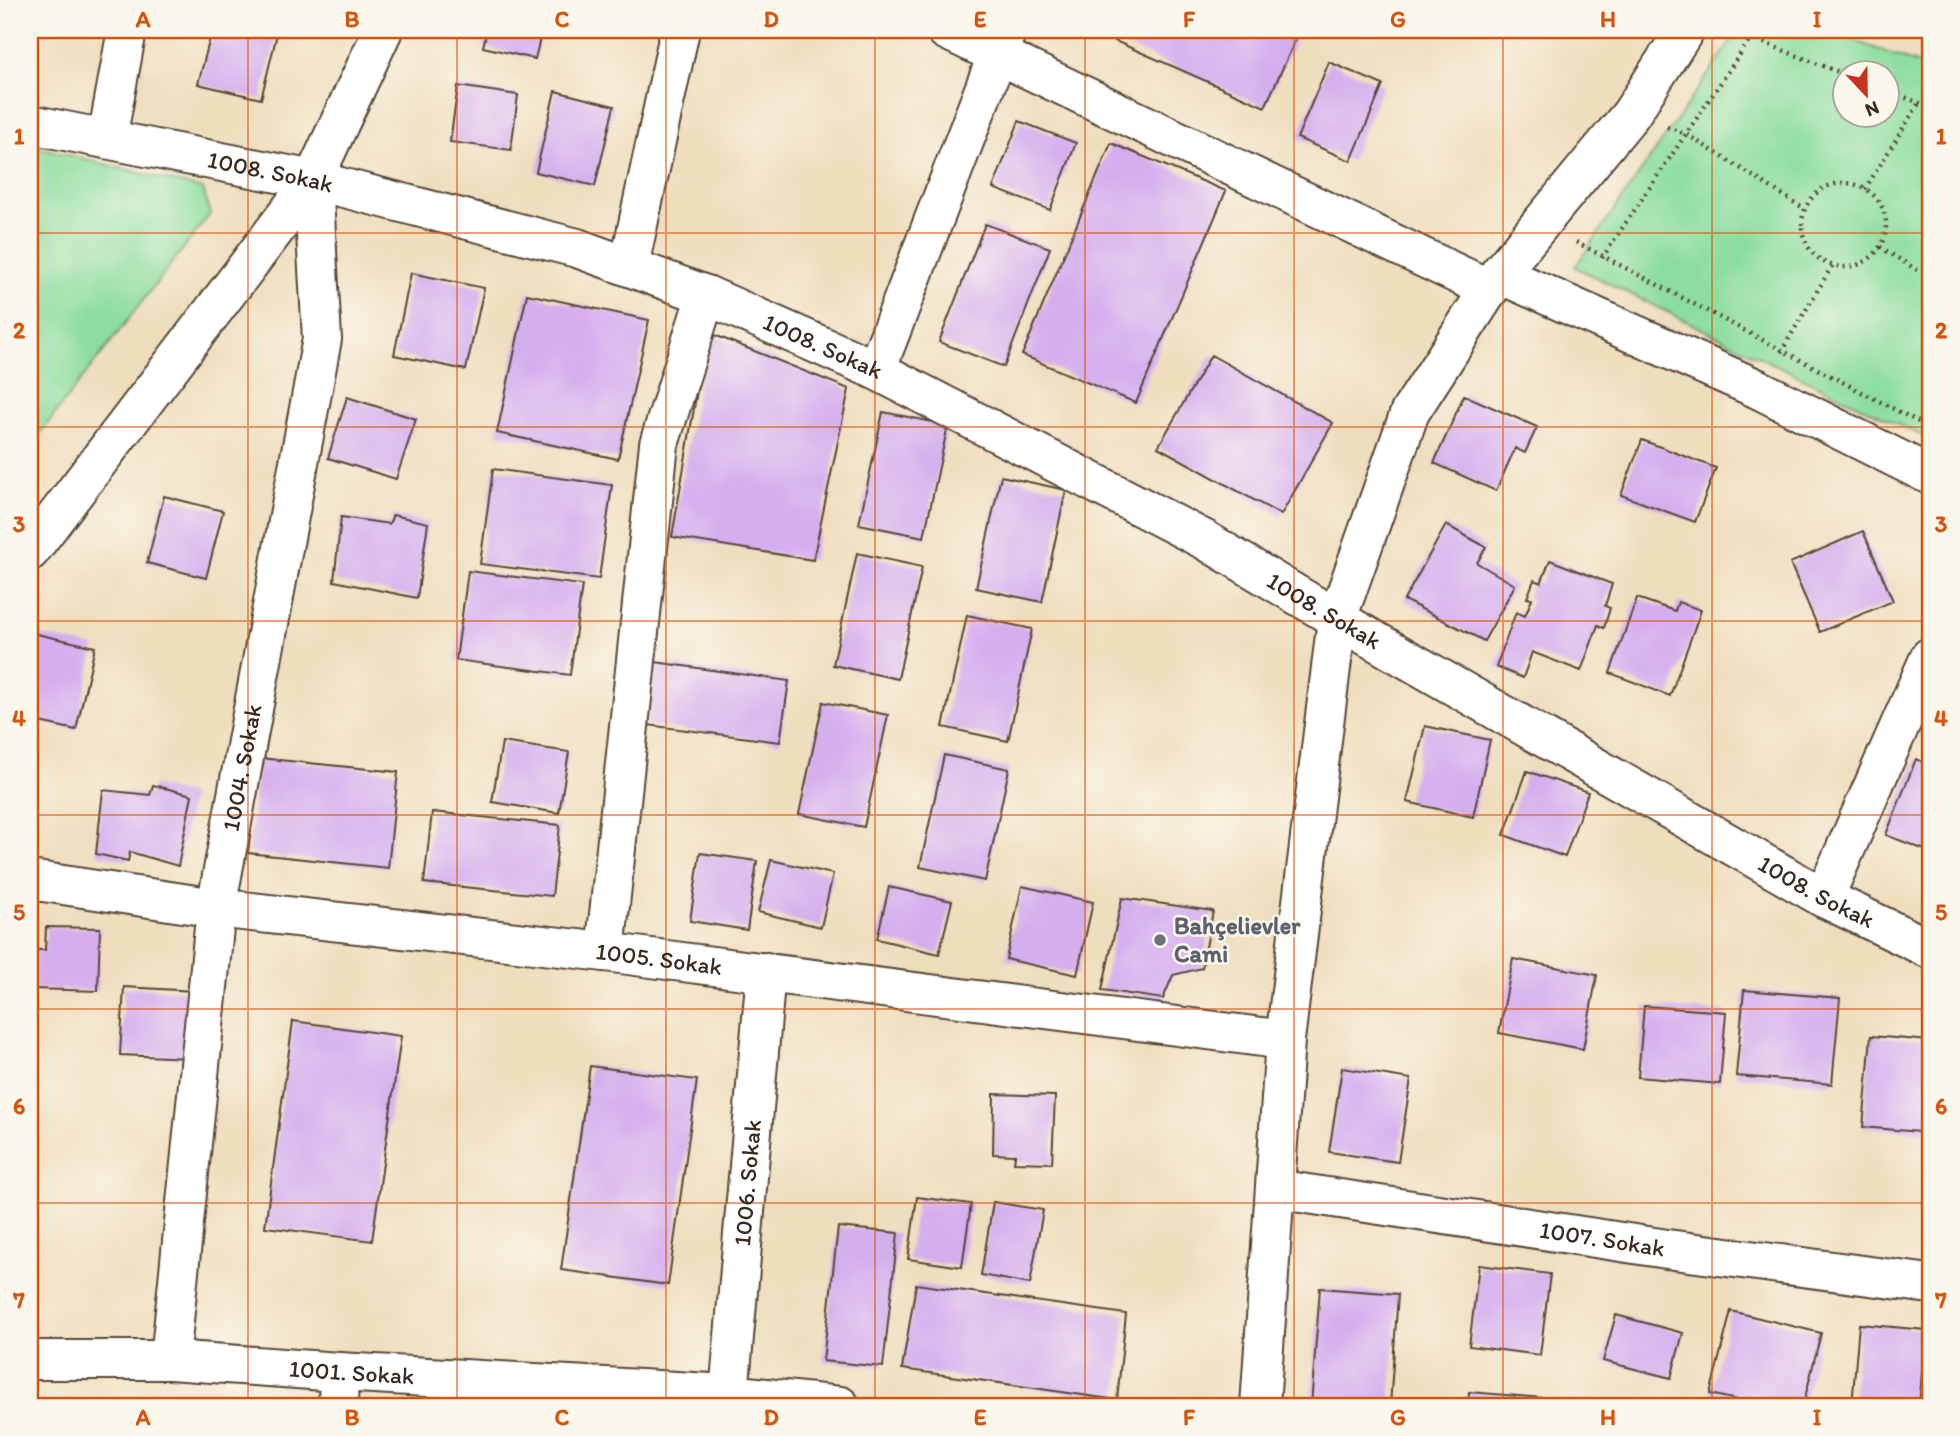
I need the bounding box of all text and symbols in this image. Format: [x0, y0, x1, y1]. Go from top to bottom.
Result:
text: A [135, 5, 151, 33]
text: B [345, 5, 360, 33]
text: C [555, 5, 570, 33]
text: D [763, 5, 779, 33]
text: E [974, 5, 987, 33]
text: F [1183, 5, 1196, 33]
text: G [1390, 5, 1406, 33]
text: H [1600, 5, 1616, 33]
text: I [1813, 5, 1822, 33]
north arrow [1830, 60, 1900, 130]
text: N [1862, 96, 1882, 122]
text: 1 [14, 122, 25, 150]
text: 1 [1936, 122, 1947, 150]
street label: 1008. Sokak [205, 144, 336, 199]
street label: 1008. Sokak [759, 307, 887, 385]
text: 2 [13, 316, 26, 344]
text: 2 [1935, 316, 1948, 344]
text: 3 [13, 510, 26, 538]
text: 3 [1935, 510, 1948, 538]
street label: 1008. Sokak [1262, 566, 1386, 655]
street label: 1004. Sokak [216, 702, 268, 834]
text: 4 [12, 704, 26, 732]
text: 4 [1934, 704, 1948, 732]
street label: 1008. Sokak [1753, 849, 1879, 934]
text: 5 [13, 898, 25, 926]
text: 5 [1935, 898, 1947, 926]
place label: Bahçelievler Cami [1174, 911, 1301, 968]
marker: Bahçelievler Cami [1152, 932, 1168, 948]
street label: 1005. Sokak [594, 936, 724, 981]
text: 6 [13, 1092, 25, 1120]
text: 6 [1935, 1092, 1947, 1120]
street label: 1006. Sokak [727, 1118, 767, 1247]
street label: 1007. Sokak [1538, 1215, 1667, 1262]
text: 7 [12, 1286, 25, 1314]
text: 7 [1934, 1286, 1947, 1314]
street label: 1001. Sokak [288, 1353, 415, 1390]
text: A [135, 1403, 151, 1431]
text: B [345, 1403, 360, 1431]
text: C [555, 1403, 570, 1431]
text: D [763, 1403, 779, 1431]
text: E [974, 1403, 987, 1431]
text: F [1183, 1403, 1196, 1431]
text: G [1390, 1403, 1406, 1431]
text: H [1600, 1403, 1616, 1431]
text: I [1813, 1403, 1822, 1431]

